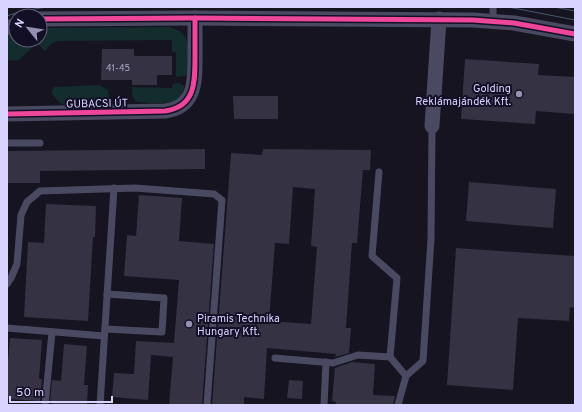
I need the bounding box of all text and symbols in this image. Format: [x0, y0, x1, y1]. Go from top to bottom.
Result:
north arrow [8, 8, 48, 48]
text: N [12, 17, 28, 30]
house number: 41-45 [106, 63, 130, 74]
place label: Golding Reklámajándék Kft. [415, 82, 511, 109]
marker: Golding Reklámajándék Kft. [514, 89, 524, 99]
street label: GUBACSI ÚT [66, 95, 128, 112]
place label: Piramis Technika Hungary Kft. [197, 312, 280, 339]
marker: Piramis Technika Hungary Kft. [184, 319, 194, 329]
scale bar [10, 378, 112, 404]
text: 50 m [16, 385, 44, 401]

